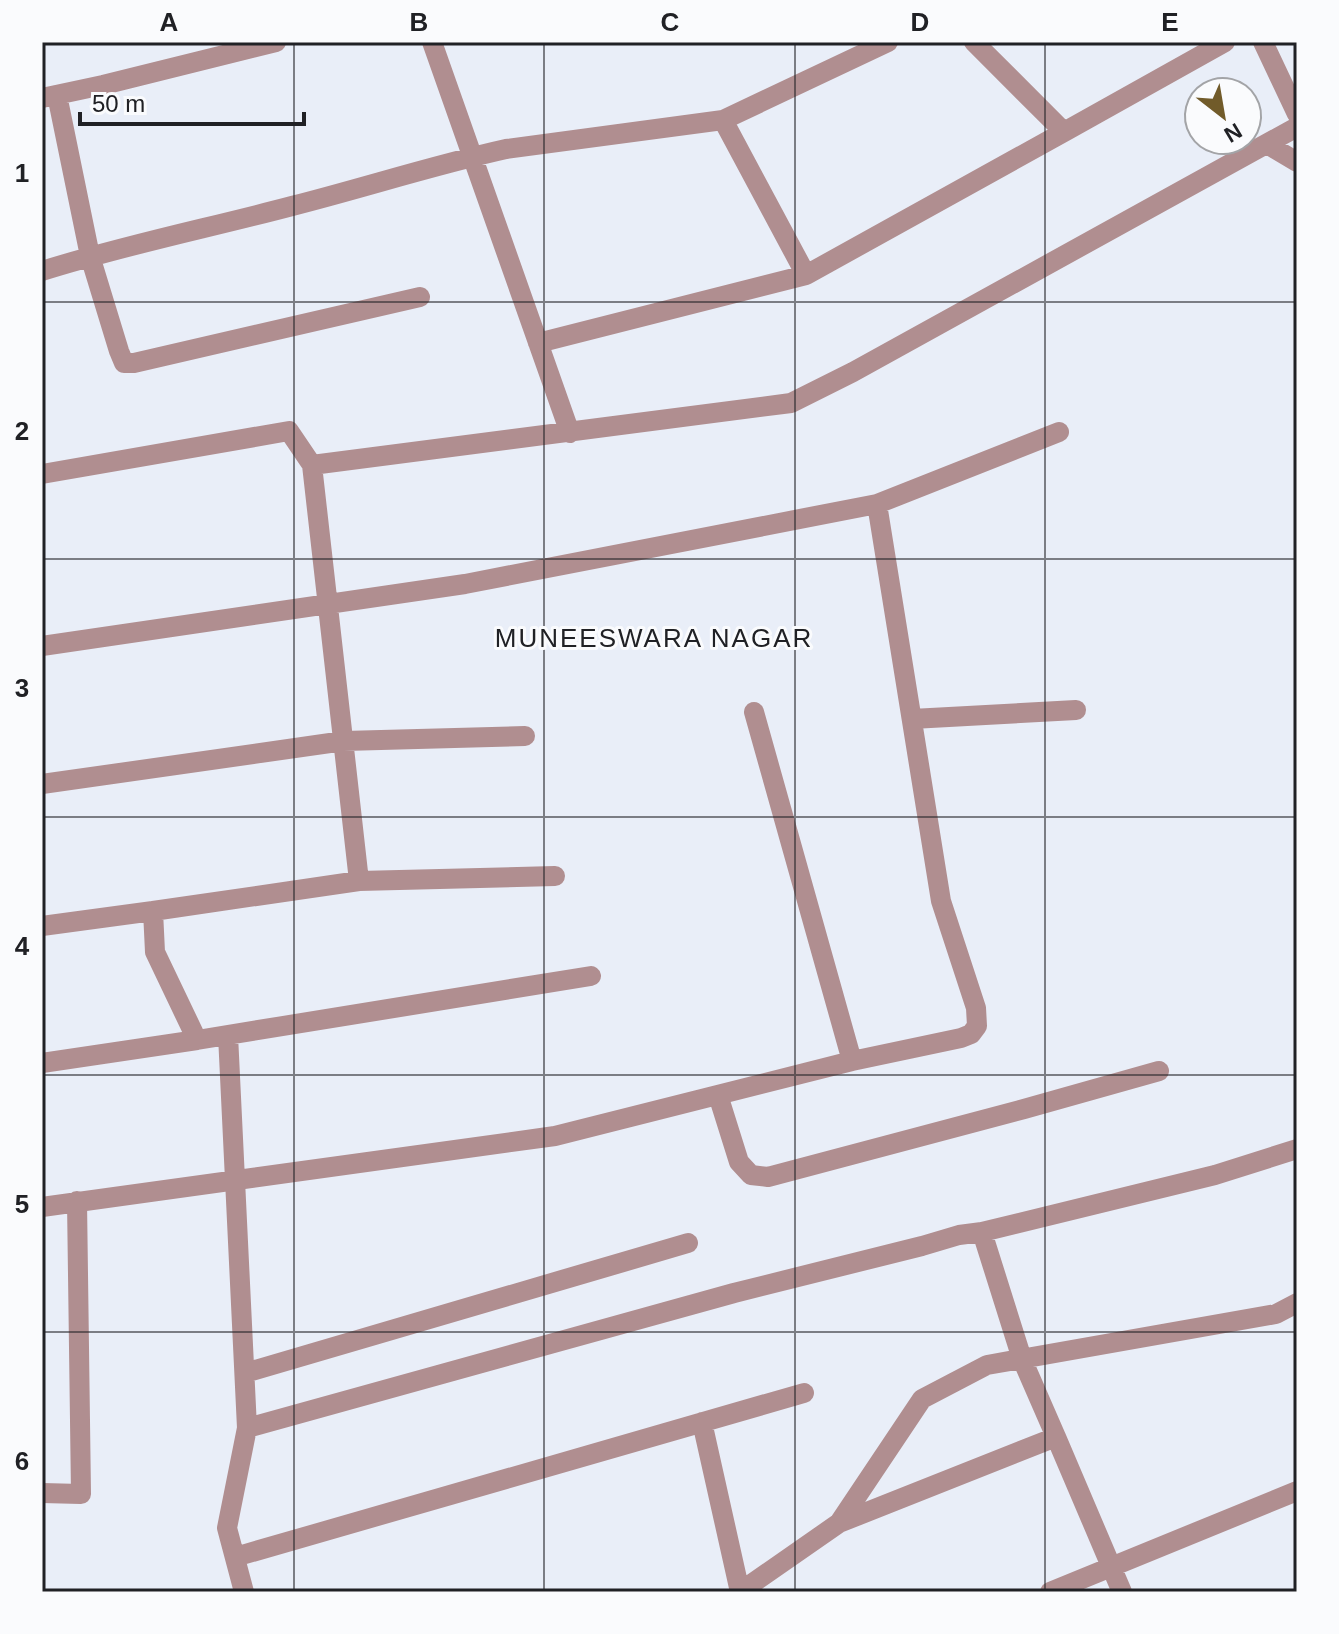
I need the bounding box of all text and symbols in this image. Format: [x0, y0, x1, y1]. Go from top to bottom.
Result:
text: A [160, 7, 179, 37]
text: B [410, 7, 428, 37]
text: C [661, 7, 680, 37]
text: D [911, 7, 929, 37]
text: E [1161, 7, 1179, 37]
scale bar [80, 76, 304, 126]
north arrow [1183, 76, 1263, 156]
text: 50 m [92, 90, 145, 117]
text: N [1220, 118, 1246, 148]
text: 1 [15, 158, 29, 188]
text: 2 [15, 416, 29, 446]
district label: MUNEESWARA NAGAR [495, 623, 813, 653]
text: 3 [15, 673, 29, 703]
text: 4 [15, 931, 30, 961]
text: 5 [15, 1189, 29, 1219]
text: 6 [15, 1446, 29, 1476]

